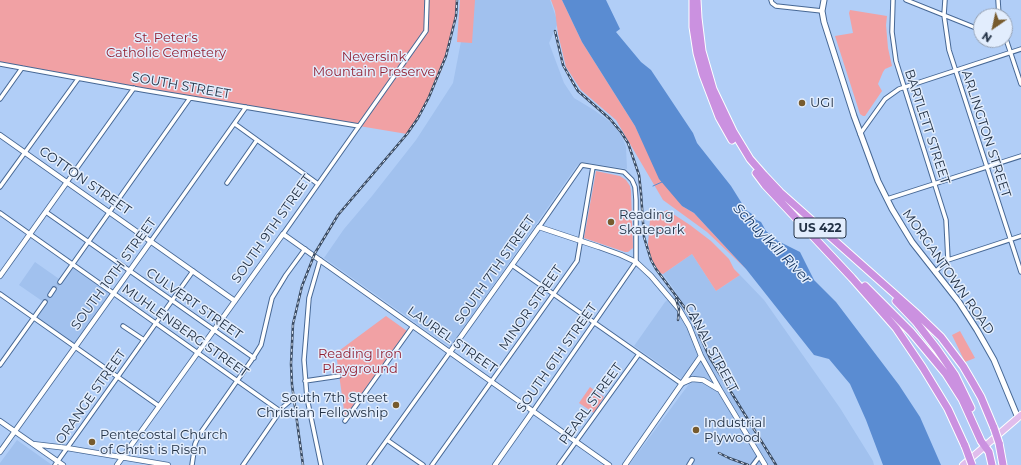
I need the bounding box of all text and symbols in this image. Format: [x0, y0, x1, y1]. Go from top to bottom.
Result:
north arrow [973, 8, 1013, 48]
text: N [979, 29, 994, 45]
park label: St. Peter's Catholic Cemetery [106, 30, 226, 61]
park label: Neversink Mountain Preserve [313, 49, 435, 80]
street label: BARTLETT STREET [901, 67, 953, 187]
street label: ARLINGTON STREET [958, 68, 1014, 200]
street label: SOUTH STREET [130, 70, 232, 102]
place label: UGI [810, 95, 834, 111]
marker: UGI [797, 98, 807, 108]
street label: COTTON STREET [36, 143, 134, 219]
street label: SOUTH 9TH STREET [229, 172, 315, 286]
water label: Schuylkill River [729, 200, 815, 288]
street label: MORGANTOWN ROAD [899, 206, 997, 338]
place label: Reading Skatepark [619, 207, 685, 238]
street label: SOUTH 7TH STREET [452, 213, 538, 327]
street label: SOUTH 10TH STREET [68, 215, 160, 333]
marker: Reading Skatepark [606, 217, 616, 227]
road number: US 422 [794, 218, 846, 238]
street label: MINOR STREET [496, 262, 566, 354]
street label: CULVERT STREET [143, 265, 245, 343]
street label: MUHLENBERG STREET [119, 281, 251, 381]
street label: SOUTH 6TH STREET [514, 301, 600, 415]
street label: CANAL STREET [681, 301, 741, 395]
street label: LAUREL STREET [404, 303, 500, 377]
park label: Reading Iron Playground [318, 346, 402, 377]
street label: ORANGE STREET [53, 347, 129, 447]
street label: PEARL STREET [556, 360, 626, 448]
place label: South 7th Street Christian Fellowship [257, 390, 388, 421]
marker: South 7th Street Christian Fellowship [391, 400, 401, 410]
place label: Industrial Plywood [704, 415, 766, 446]
marker: Industrial Plywood [691, 425, 701, 435]
place label: Pentecostal Church of Christ is Risen [100, 427, 228, 458]
marker: Pentecostal Church of Christ is Risen [87, 437, 97, 447]

